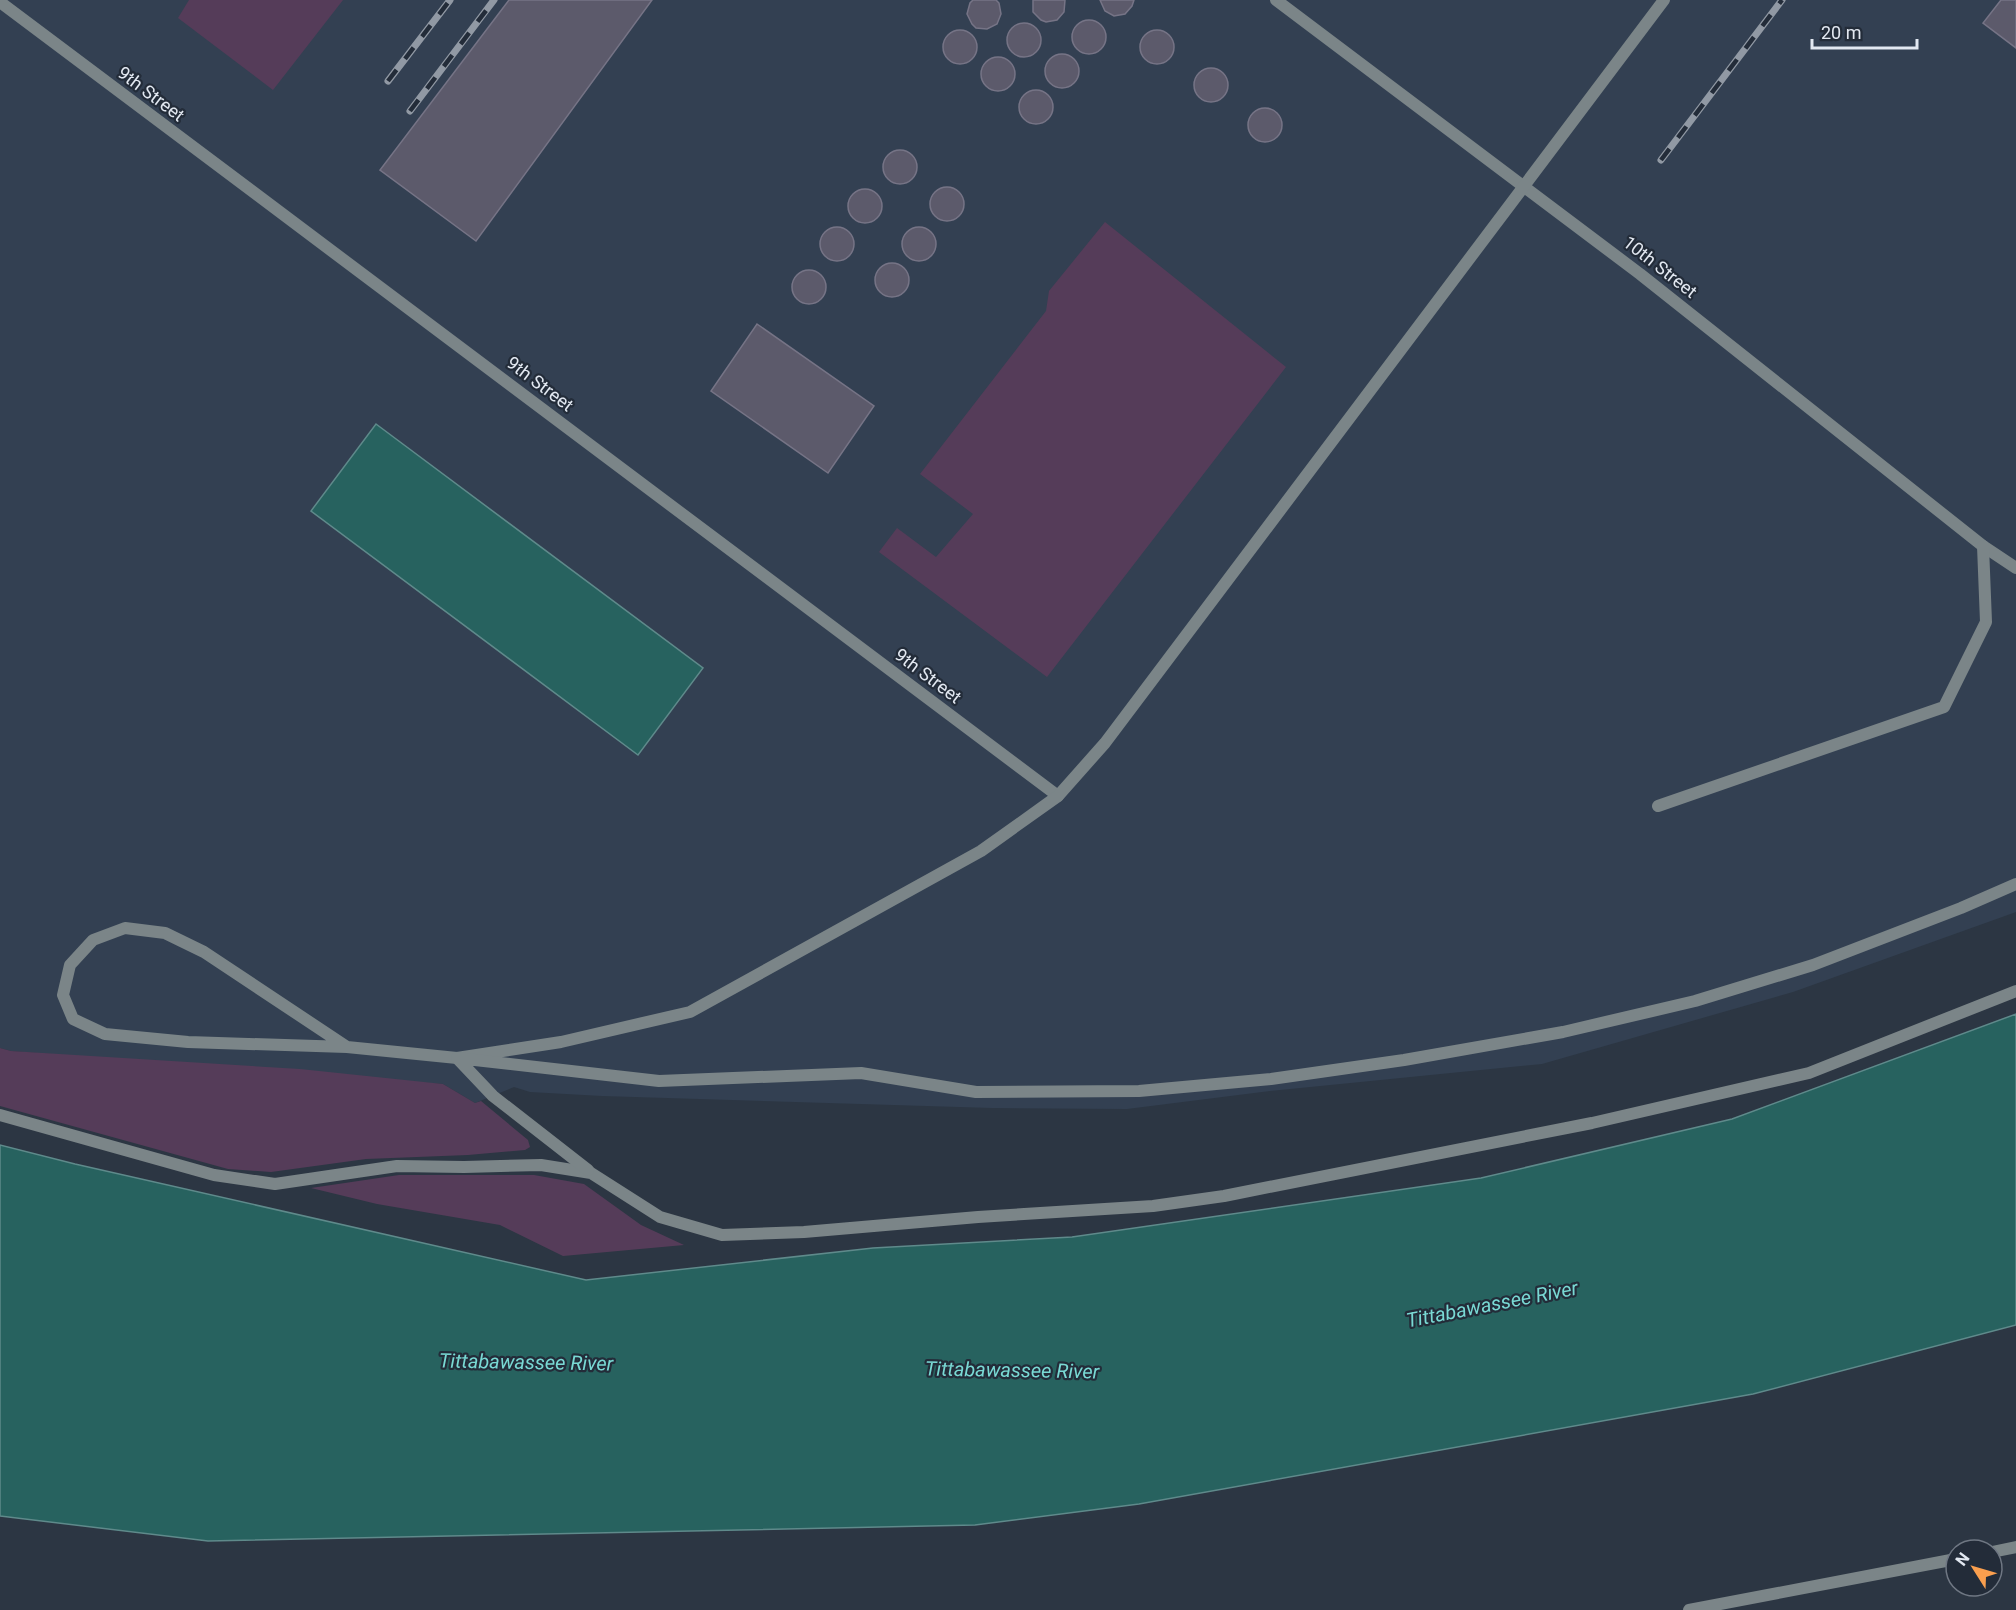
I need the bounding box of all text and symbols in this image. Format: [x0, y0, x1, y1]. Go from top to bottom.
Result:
scale bar [1812, 12, 1917, 50]
text: 20 m [1821, 22, 1861, 43]
street label: 9th Street [114, 62, 189, 125]
street label: 10th Street [1619, 231, 1702, 302]
street label: 9th Street [503, 352, 578, 415]
street label: 9th Street [891, 644, 966, 707]
water label: Tittabawassee River [1404, 1275, 1581, 1332]
water label: Tittabawassee River [439, 1348, 615, 1376]
water label: Tittabawassee River [925, 1356, 1101, 1384]
north arrow [1944, 1538, 2004, 1598]
text: N [1951, 1549, 1973, 1570]

